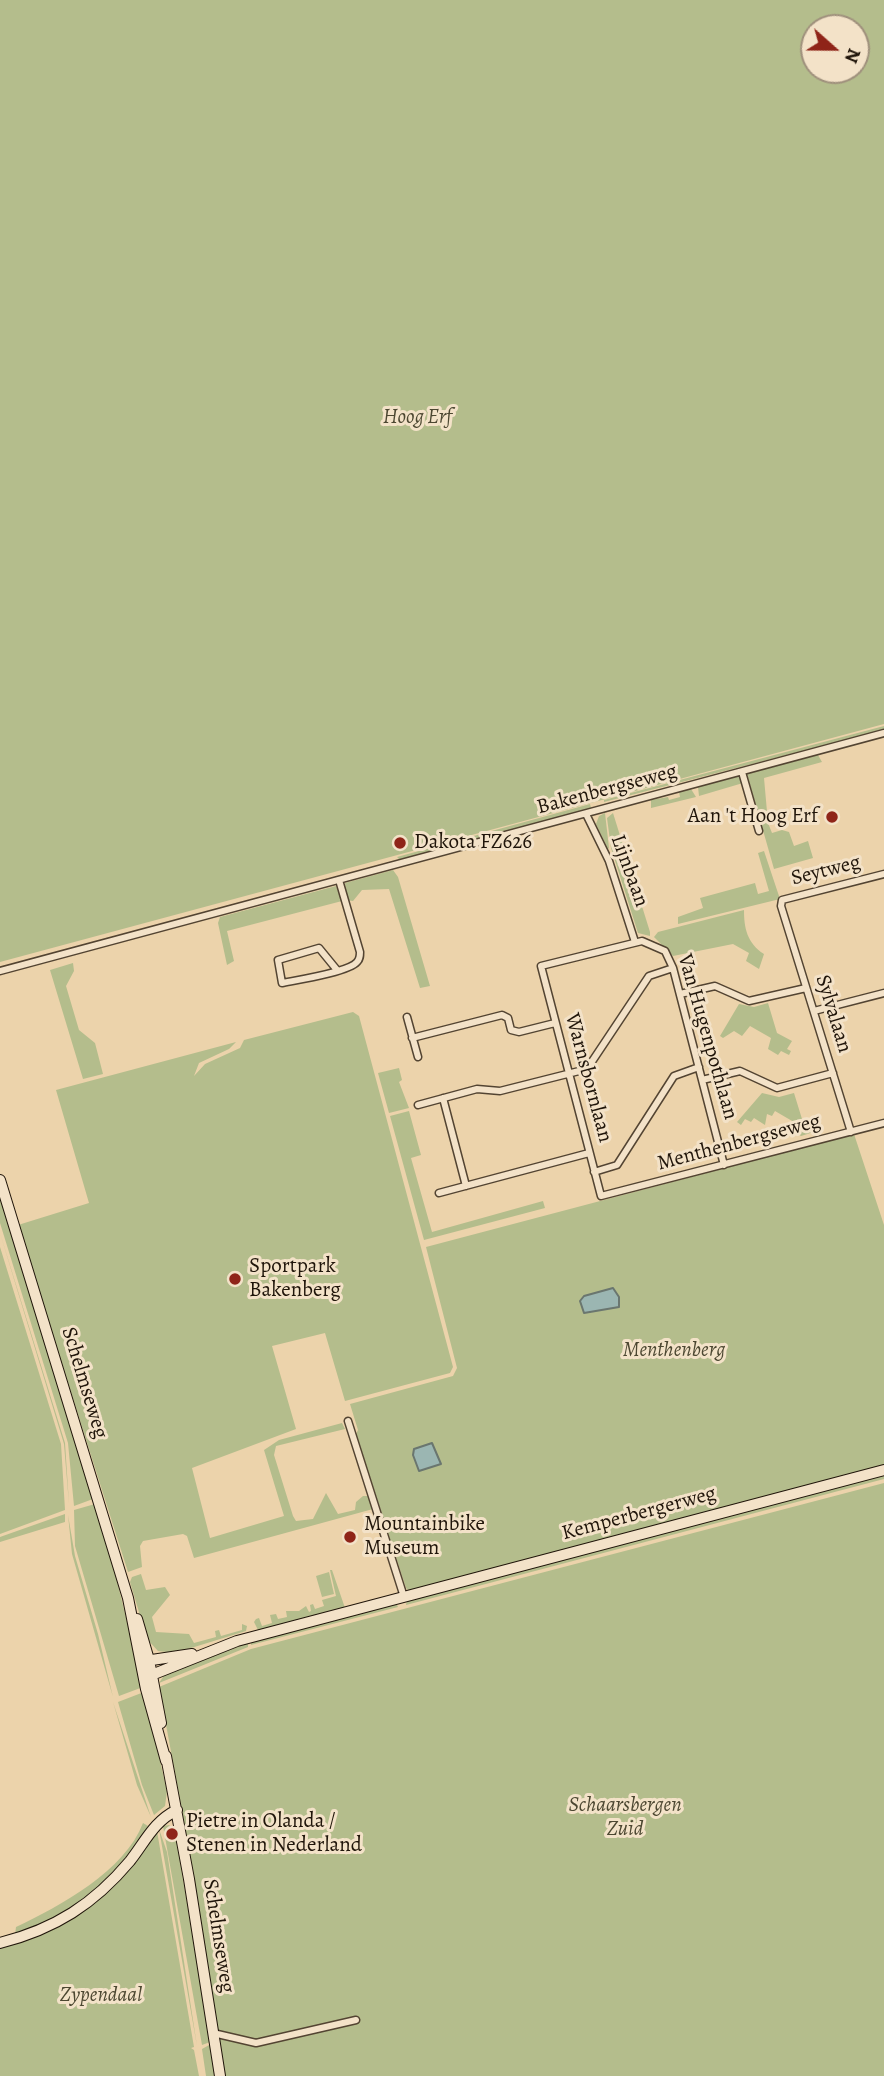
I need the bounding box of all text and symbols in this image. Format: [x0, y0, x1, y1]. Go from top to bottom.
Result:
north arrow [800, 14, 870, 84]
text: N [838, 45, 867, 67]
park label: Hoog Erf [383, 405, 451, 431]
street label: Bakenbergseweg [534, 759, 680, 821]
place label: Aan 't Hoog Erf [688, 804, 818, 830]
marker: Aan 't Hoog Erf [824, 809, 840, 825]
place label: Dakota FZ626 [414, 830, 532, 856]
street label: Lijnbaan [604, 831, 654, 911]
marker: Dakota FZ626 [392, 835, 408, 851]
street label: Seytweg [789, 850, 863, 892]
street label: Van Hugenpothlaan [671, 951, 743, 1123]
street label: Sylvalaan [809, 972, 857, 1056]
street label: Warnsbornlaan [559, 1011, 617, 1145]
street label: Menthenbergseweg [655, 1109, 823, 1177]
place label: Sportpark Bakenberg [249, 1254, 341, 1304]
marker: Sportpark Bakenberg [227, 1271, 243, 1287]
street label: Schelmseweg [55, 1324, 113, 1442]
park label: Menthenberg [623, 1338, 725, 1364]
street label: Kemperbergerweg [559, 1481, 719, 1547]
place label: Mountainbike Museum [364, 1512, 485, 1562]
marker: Mountainbike Museum [342, 1529, 358, 1545]
park label: Schaarsbergen Zuid [568, 1793, 682, 1843]
place label: Pietre in Olanda / Stenen in Nederland [186, 1809, 362, 1859]
marker: Pietre in Olanda / Stenen in Nederland [164, 1826, 180, 1842]
street label: Schelmseweg [197, 1877, 239, 1995]
park label: Zypendaal [60, 1983, 142, 2009]

